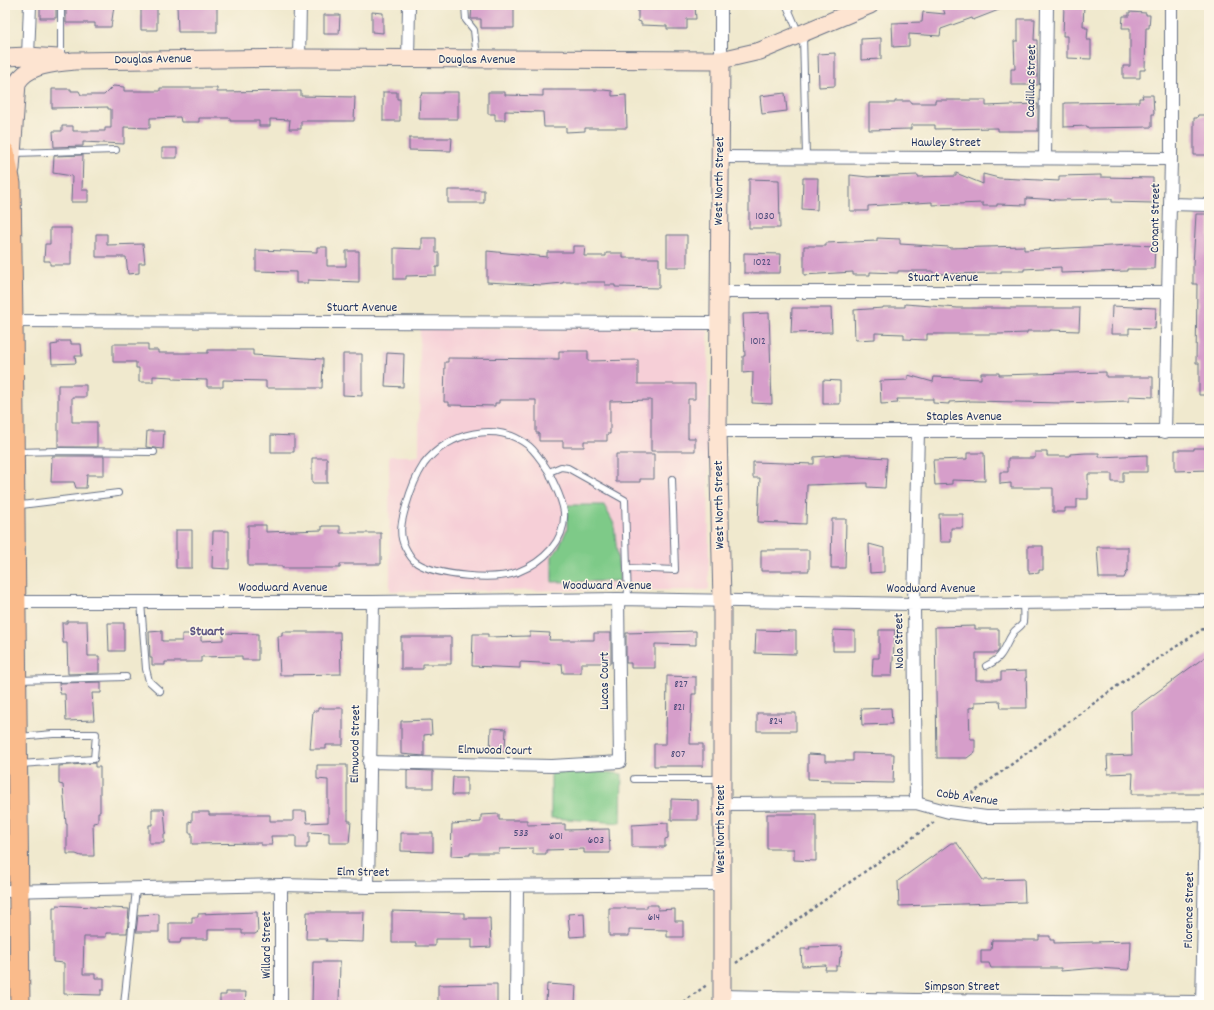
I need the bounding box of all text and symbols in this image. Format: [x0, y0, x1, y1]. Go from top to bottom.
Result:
street label: Cadillac Street [1022, 44, 1042, 118]
street label: Douglas Avenue [114, 50, 192, 70]
street label: Douglas Avenue [439, 51, 516, 70]
street label: Hawley Street [911, 134, 981, 153]
street label: West North Street [710, 136, 730, 226]
street label: Conant Street [1146, 183, 1166, 253]
house number: 1030 [755, 209, 775, 225]
house number: 1022 [753, 255, 771, 271]
street label: Stuart Avenue [908, 269, 978, 288]
street label: Stuart Avenue [327, 299, 397, 318]
house number: 1012 [750, 334, 766, 350]
street label: Staples Avenue [926, 408, 1002, 427]
street label: West North Street [710, 460, 730, 550]
street label: Woodward Avenue [562, 577, 652, 596]
street label: Woodward Avenue [238, 579, 328, 598]
street label: Woodward Avenue [886, 580, 976, 599]
street label: Nola Street [890, 613, 910, 669]
district label: Stuart [190, 622, 225, 642]
street label: Lucas Court [596, 652, 615, 710]
house number: 827 [674, 677, 688, 693]
house number: 821 [673, 700, 685, 716]
street label: Elmwood Street [346, 704, 366, 783]
house number: 824 [769, 714, 783, 730]
street label: Elmwood Court [458, 741, 533, 761]
house number: 807 [671, 747, 685, 763]
street label: West North Street [712, 784, 731, 873]
street label: Cobb Avenue [935, 784, 999, 812]
house number: 533 [514, 826, 529, 842]
house number: 601 [549, 829, 563, 845]
house number: 603 [588, 833, 604, 849]
street label: Elm Street [337, 863, 390, 883]
street label: Florence Street [1180, 871, 1200, 949]
house number: 614 [648, 910, 660, 926]
street label: Willard Street [258, 911, 277, 979]
street label: Simpson Street [925, 978, 1000, 997]

